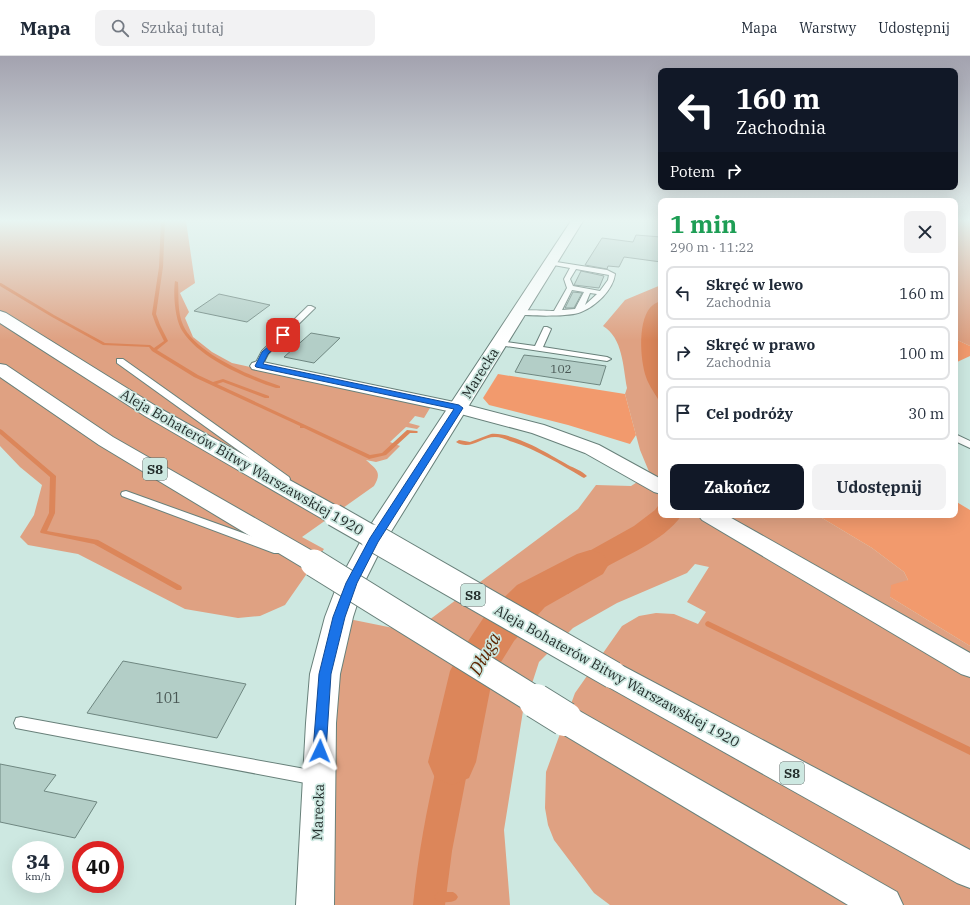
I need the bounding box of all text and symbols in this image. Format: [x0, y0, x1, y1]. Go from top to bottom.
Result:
search box [95, 10, 375, 46]
text: Mapa [20, 16, 71, 40]
icon: search [109, 17, 131, 39]
text: Szukaj tutaj [141, 18, 224, 37]
text: Mapa [741, 19, 777, 37]
text: Warstwy [799, 19, 856, 37]
text: Udostępnij [878, 19, 950, 37]
text: 160 m [736, 80, 820, 117]
icon: left [670, 84, 722, 136]
text: Zachodnia [736, 116, 826, 139]
icon: right [723, 160, 745, 182]
text: Potem [670, 162, 715, 181]
text: 1 min [670, 208, 737, 240]
button: close [904, 211, 946, 253]
text: 290 m · 11:22 [670, 239, 754, 256]
text: Skręć w lewo [706, 275, 803, 294]
icon: left [672, 282, 694, 304]
text: 160 m [899, 284, 944, 303]
text: Zachodnia [706, 294, 771, 311]
pin [266, 318, 300, 352]
icon: arrive [272, 324, 294, 346]
text: Skręć w prawo [706, 335, 815, 354]
icon: right [672, 342, 694, 364]
street label: Marecka [457, 344, 503, 402]
text: 100 m [899, 344, 944, 363]
text: Zachodnia [706, 354, 771, 371]
house number: 102 [550, 361, 572, 376]
street label: Aleja Bohaterów Bitwy Warszawskiej 1920 [117, 385, 367, 539]
icon: arrive [672, 402, 694, 424]
text: Cel podróży [706, 404, 793, 423]
text: 30 m [908, 404, 944, 423]
road number: S8 [143, 458, 167, 480]
button: Zakończ [670, 464, 804, 510]
button: Udostępnij [812, 464, 946, 510]
road number: S8 [461, 584, 485, 606]
street label: Aleja Bohaterów Bitwy Warszawskiej 1920 [491, 601, 743, 751]
water label: Długa [463, 628, 506, 680]
house number: 101 [155, 689, 181, 707]
position arrow [299, 730, 341, 772]
road number: S8 [780, 762, 804, 784]
street label: Marecka [308, 783, 328, 841]
speed limit sign: 40 [72, 841, 124, 893]
text: 34 [26, 848, 50, 875]
text: km/h [25, 870, 51, 883]

